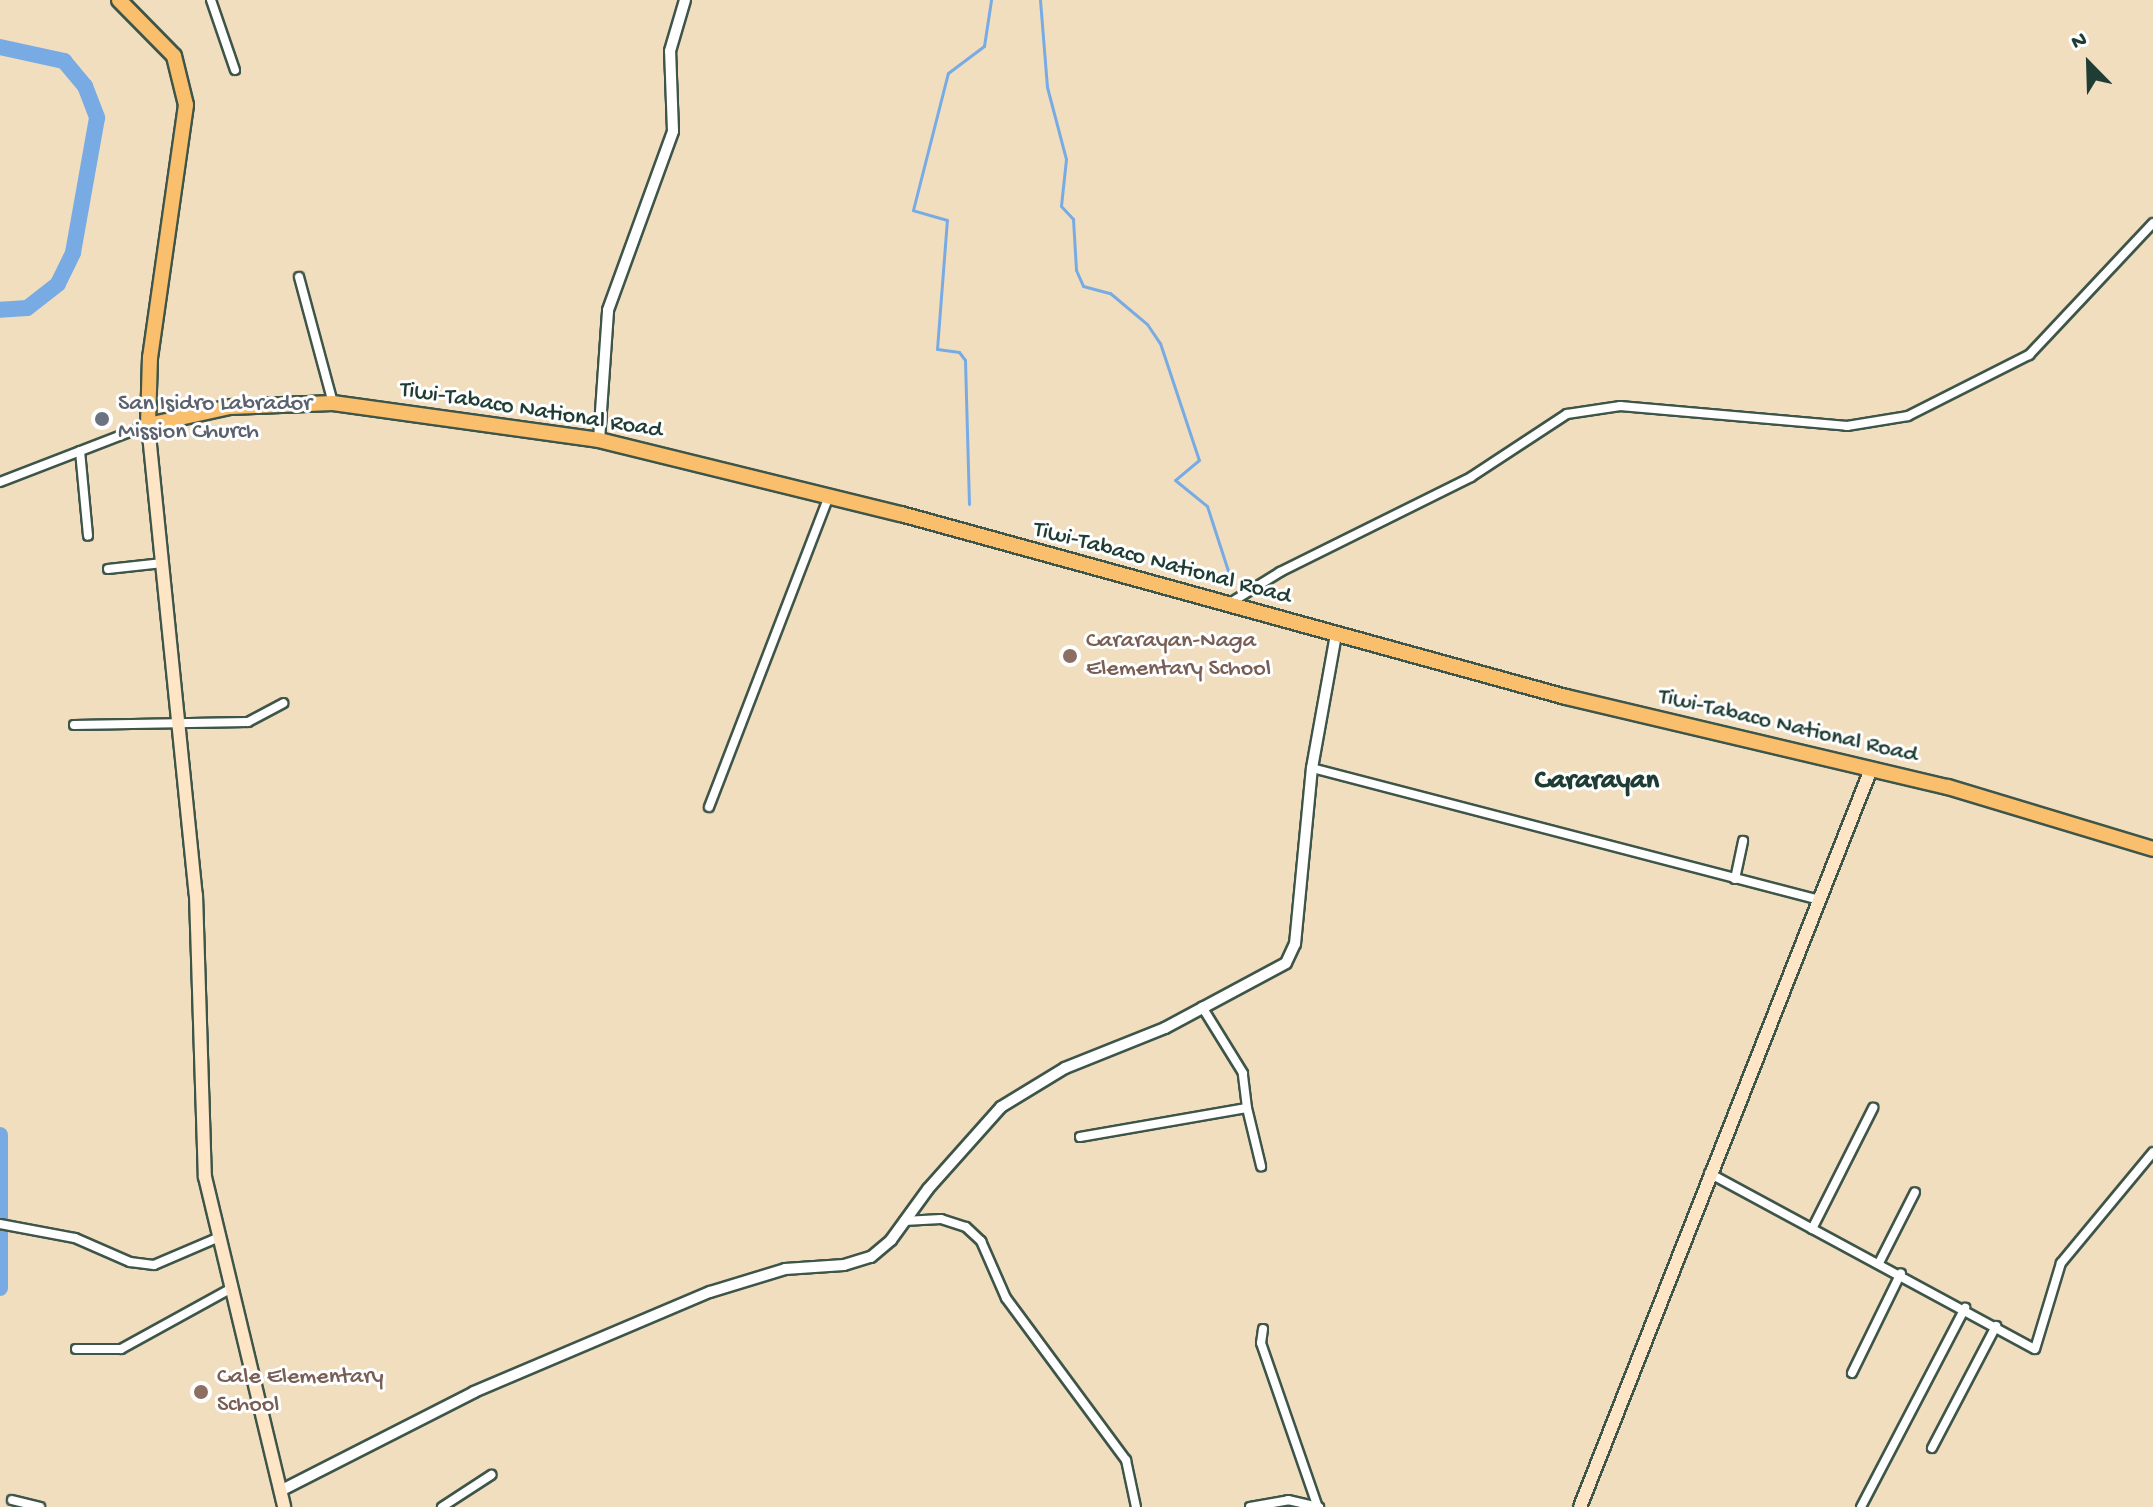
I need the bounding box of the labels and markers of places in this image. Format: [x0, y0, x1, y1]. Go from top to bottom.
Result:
place label: San Isidro Labrador Mission Church [118, 391, 312, 447]
marker: San Isidro Labrador Mission Church [93, 410, 111, 428]
place label: Cararayan-Naga Elementary School [1086, 628, 1271, 684]
marker: Cararayan-Naga Elementary School [1061, 647, 1079, 665]
place label: Cale Elementary School [217, 1364, 384, 1420]
marker: Cale Elementary School [192, 1383, 210, 1401]

